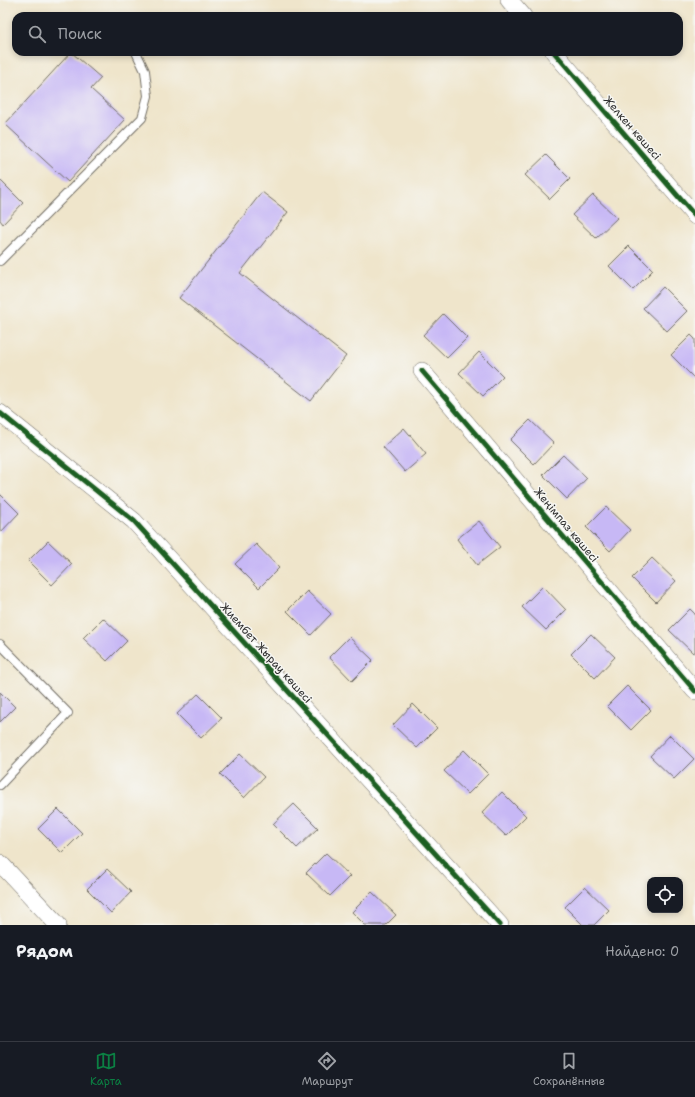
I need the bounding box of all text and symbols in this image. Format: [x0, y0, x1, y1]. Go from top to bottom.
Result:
search box [12, 12, 683, 56]
icon: search [26, 23, 48, 45]
text: Поиск [58, 24, 102, 44]
street label: Желкен көшесі [600, 93, 664, 163]
street label: Жеңімпаз көшесі [530, 485, 602, 565]
street label: Жиембет Жырау көшесі [217, 600, 315, 706]
map controls [647, 877, 683, 913]
button: locate [647, 877, 683, 913]
text: Рядом [16, 940, 73, 962]
text: Найдено: 0 [605, 943, 679, 960]
tab: Карта [90, 1050, 122, 1089]
tab: Маршрут [302, 1050, 353, 1089]
tab: Сохранённые [533, 1050, 605, 1089]

